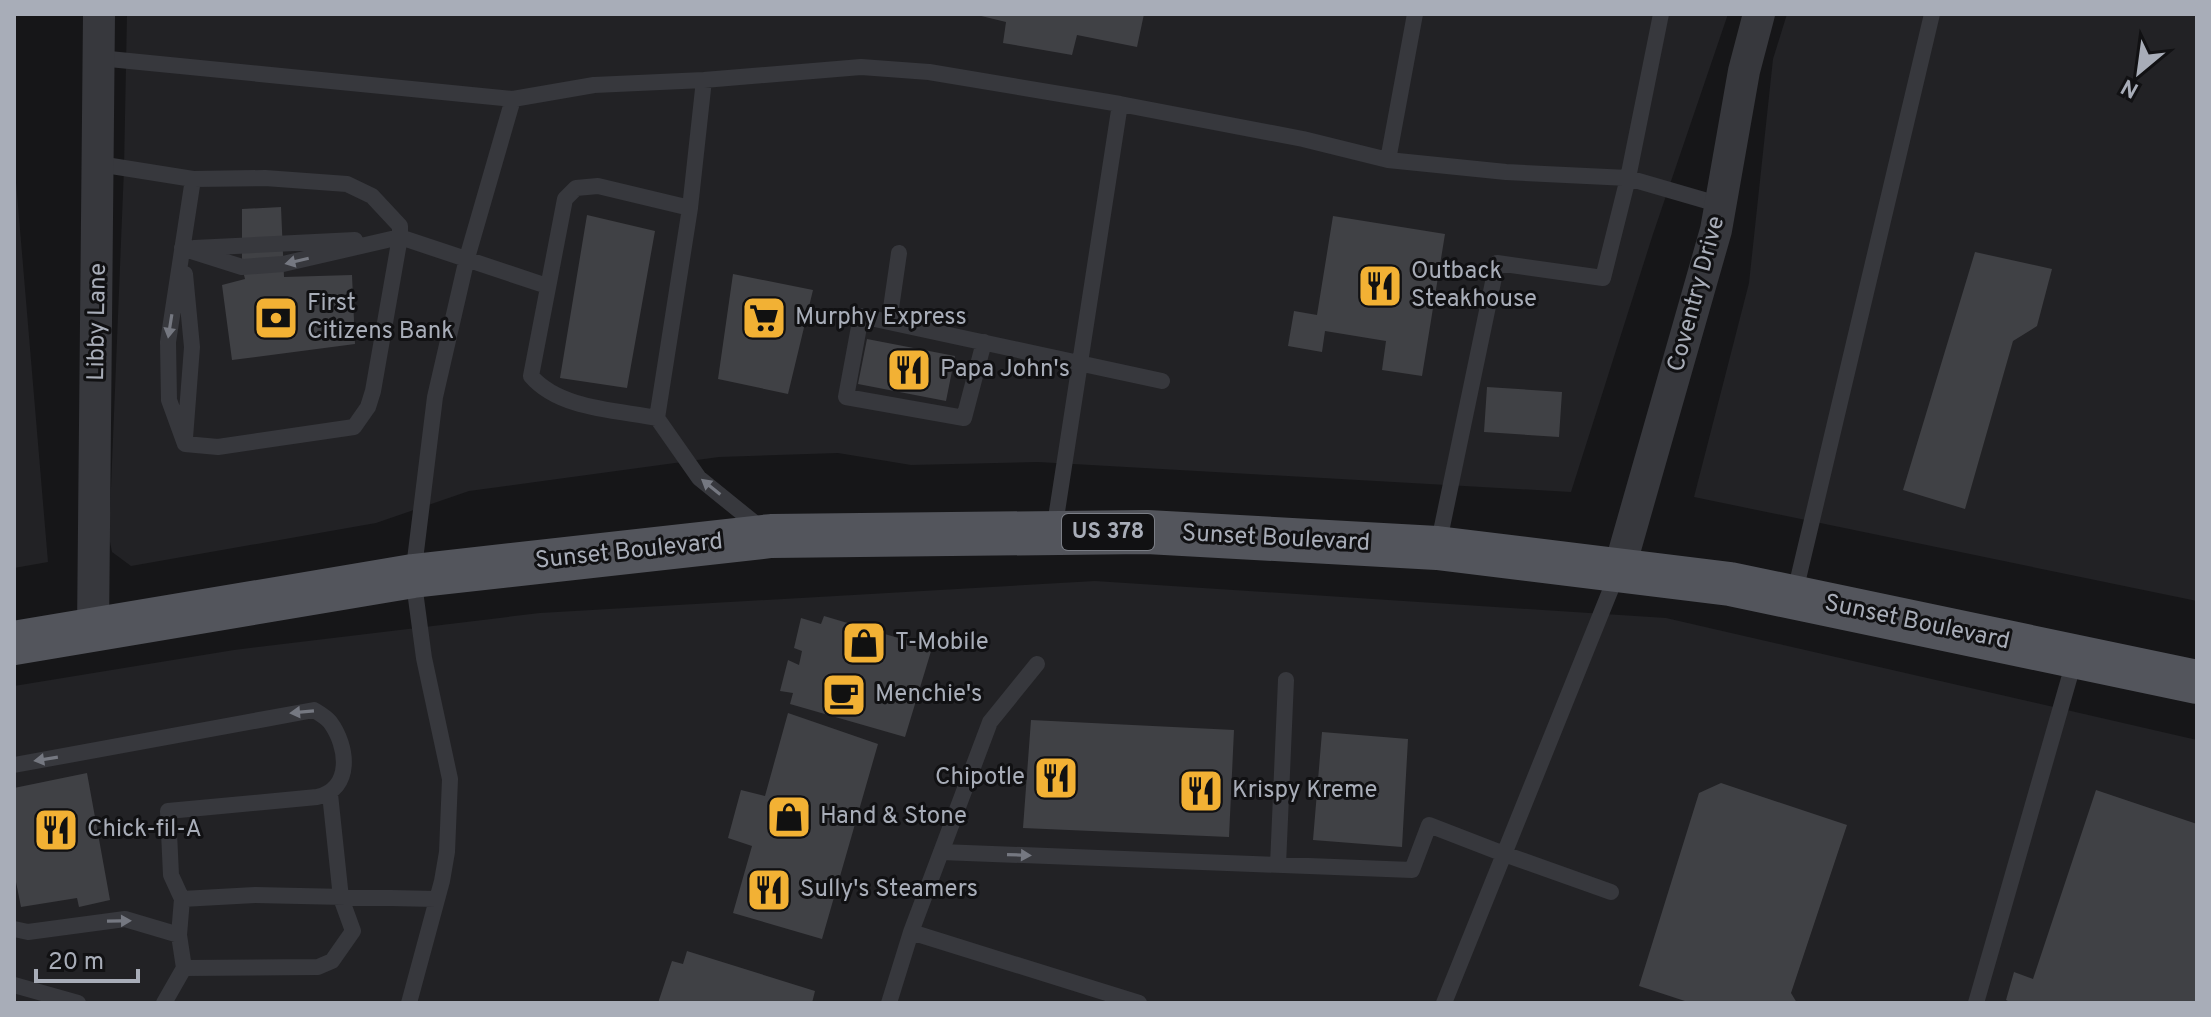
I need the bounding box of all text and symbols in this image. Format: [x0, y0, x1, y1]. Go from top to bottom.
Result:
north arrow [2099, 32, 2179, 112]
text: N [2117, 72, 2144, 103]
street label: Coventry Drive [1662, 213, 1732, 375]
one-way arrow [285, 255, 310, 268]
place label: Outback Steakhouse [1411, 257, 1537, 315]
restaurant icon: Outback Steakhouse [1356, 262, 1404, 310]
street label: Libby Lane [82, 263, 114, 381]
place label: First Citizens Bank [307, 289, 454, 347]
bank icon: First Citizens Bank [252, 294, 300, 342]
supermarket icon: Murphy Express [740, 294, 788, 342]
place label: Murphy Express [795, 303, 967, 333]
one-way arrow [163, 313, 176, 338]
restaurant icon: Papa John's [885, 346, 933, 394]
place label: Papa John's [940, 355, 1070, 385]
one-way arrow [701, 479, 721, 496]
road number: US 378 [1062, 514, 1154, 550]
street label: Sunset Boulevard [1181, 519, 1371, 559]
street label: Sunset Boulevard [534, 527, 724, 577]
street label: Sunset Boulevard [1822, 589, 2012, 657]
shop icon: T-Mobile [840, 619, 888, 667]
place label: T-Mobile [895, 628, 989, 658]
cafe icon: Menchie's [820, 671, 868, 719]
place label: Menchie's [875, 680, 982, 710]
one-way arrow [289, 705, 314, 718]
one-way arrow [34, 754, 59, 766]
restaurant icon: Chipotle [1032, 754, 1080, 802]
place label: Chipotle [935, 763, 1025, 793]
restaurant icon: Krispy Kreme [1177, 767, 1225, 815]
place label: Krispy Kreme [1232, 776, 1378, 806]
shop icon: Hand & Stone [765, 793, 813, 841]
place label: Hand & Stone [820, 802, 967, 832]
restaurant icon: Chick-fil-A [32, 806, 80, 854]
place label: Chick-fil-A [87, 815, 202, 845]
one-way arrow [1007, 849, 1032, 862]
restaurant icon: Sully's Steamers [745, 866, 793, 914]
place label: Sully's Steamers [800, 875, 978, 905]
one-way arrow [106, 915, 132, 928]
scale bar [36, 933, 138, 983]
text: 20 m [48, 948, 104, 978]

